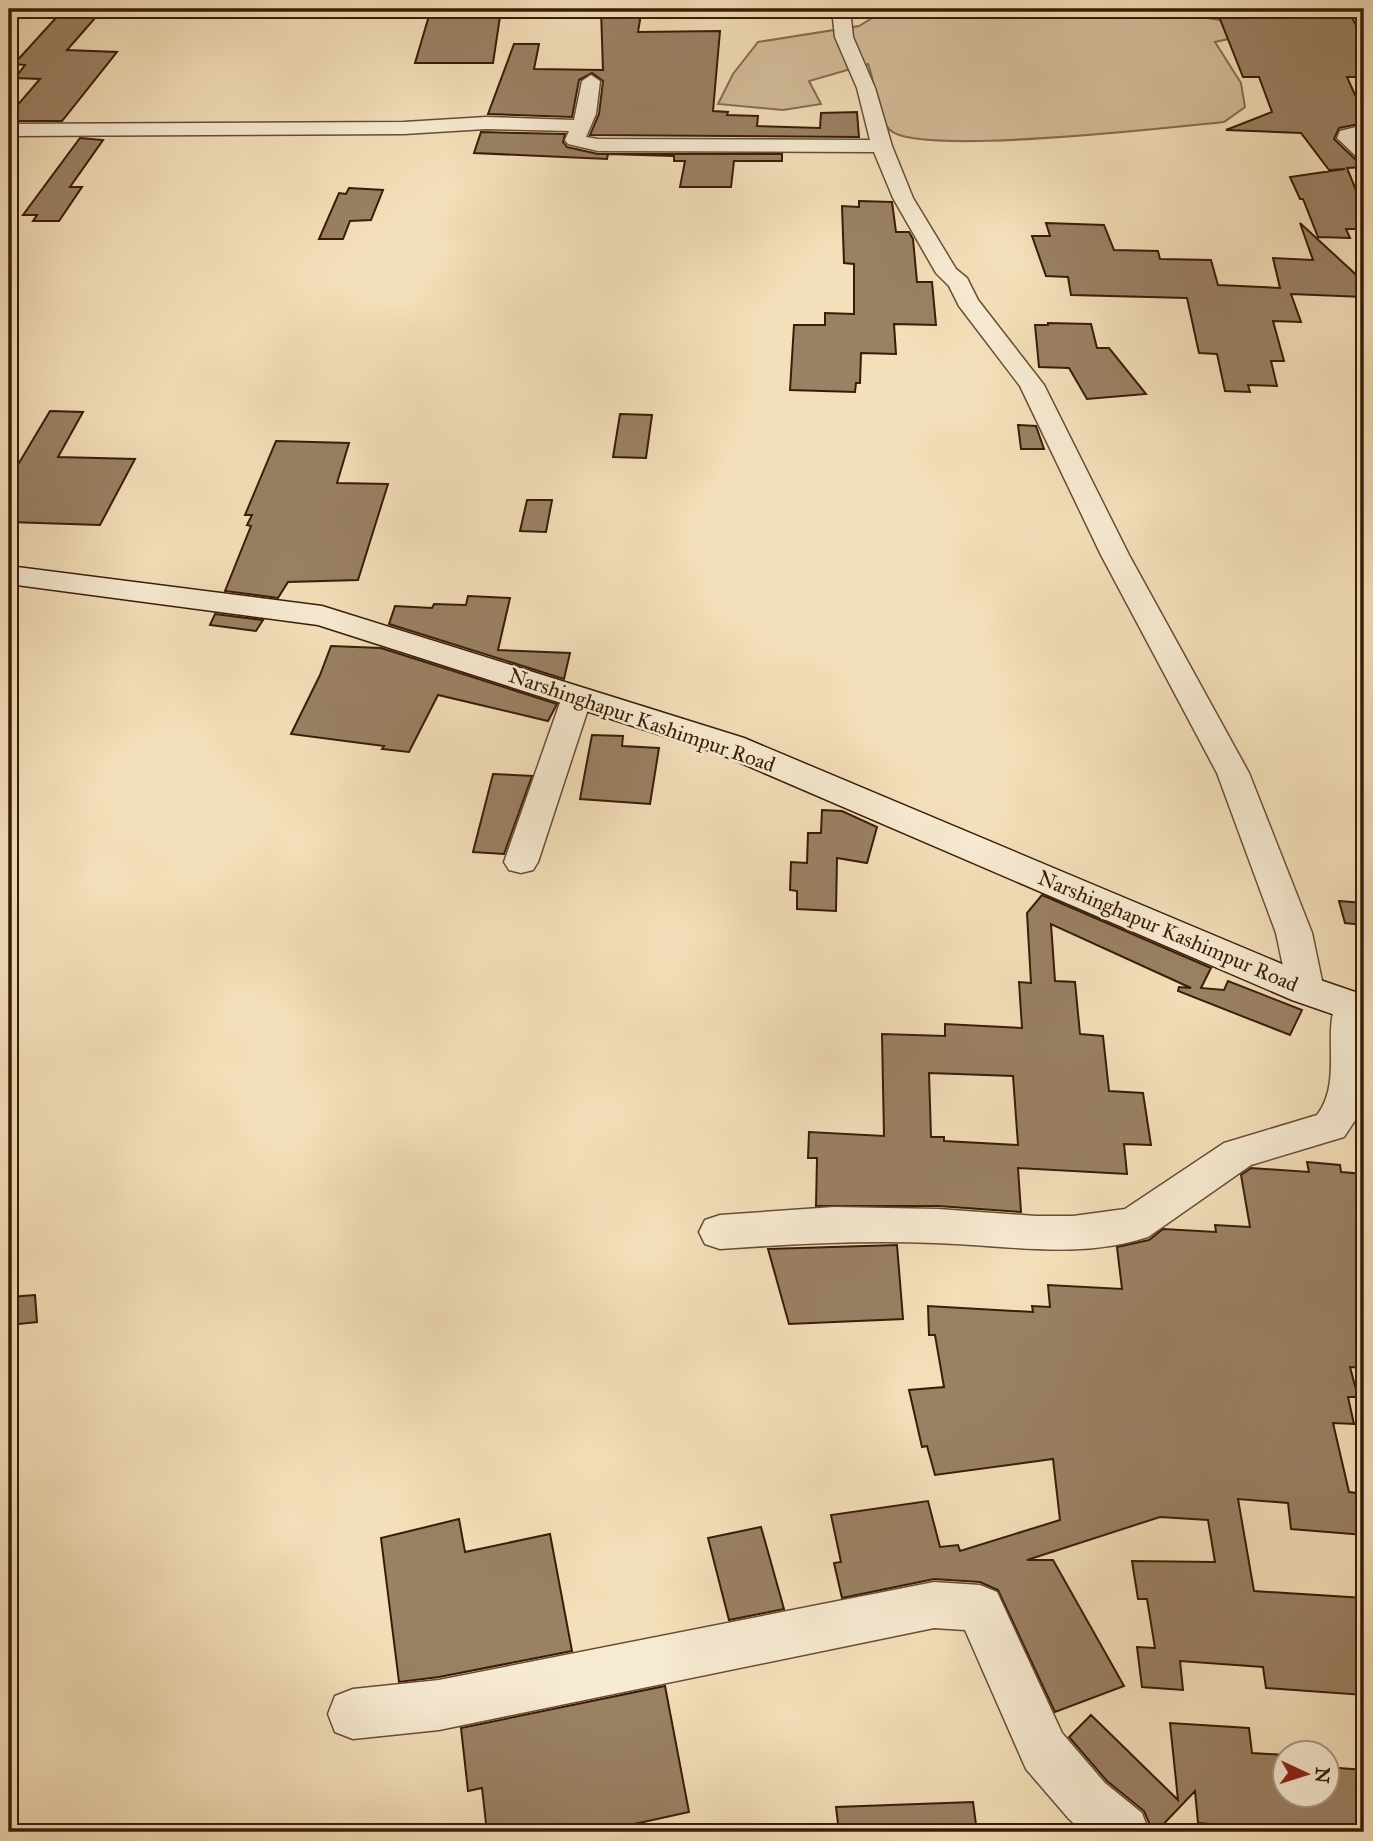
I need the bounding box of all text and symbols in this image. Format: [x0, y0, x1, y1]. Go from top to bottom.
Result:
street label: Narshinghapur Kashimpur Road [505, 662, 779, 778]
street label: Narshinghapur Kashimpur Road [1034, 864, 1303, 998]
north arrow [1272, 1740, 1342, 1810]
text: N [1310, 1766, 1334, 1784]

